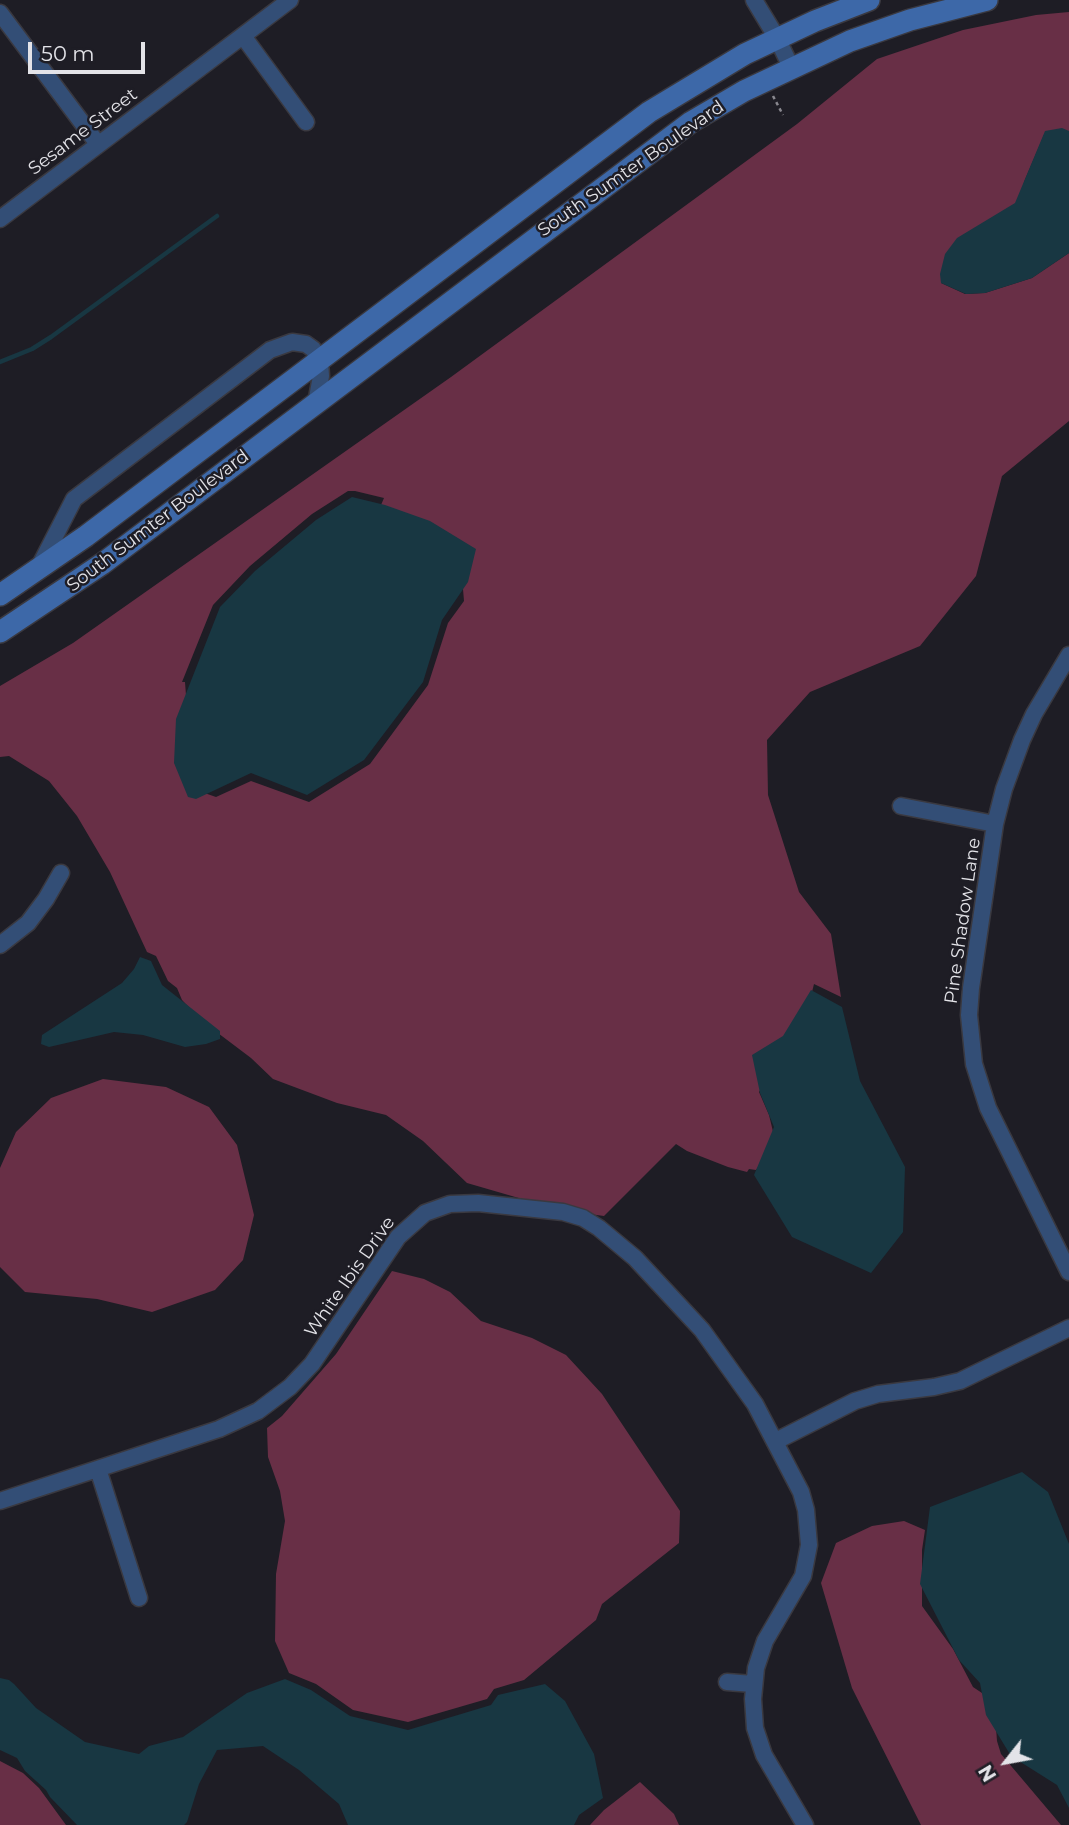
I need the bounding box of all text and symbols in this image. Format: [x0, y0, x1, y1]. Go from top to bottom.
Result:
scale bar [32, 28, 149, 72]
text: 50 m [41, 41, 95, 66]
street label: Sesame Street [24, 84, 142, 180]
street label: South Sumter Boulevard [534, 96, 728, 242]
street label: South Sumter Boulevard [63, 445, 253, 597]
street label: Pine Shadow Lane [941, 837, 985, 1005]
street label: White Ibis Drive [300, 1213, 400, 1341]
north arrow [971, 1727, 1041, 1797]
text: N [974, 1761, 1001, 1786]

